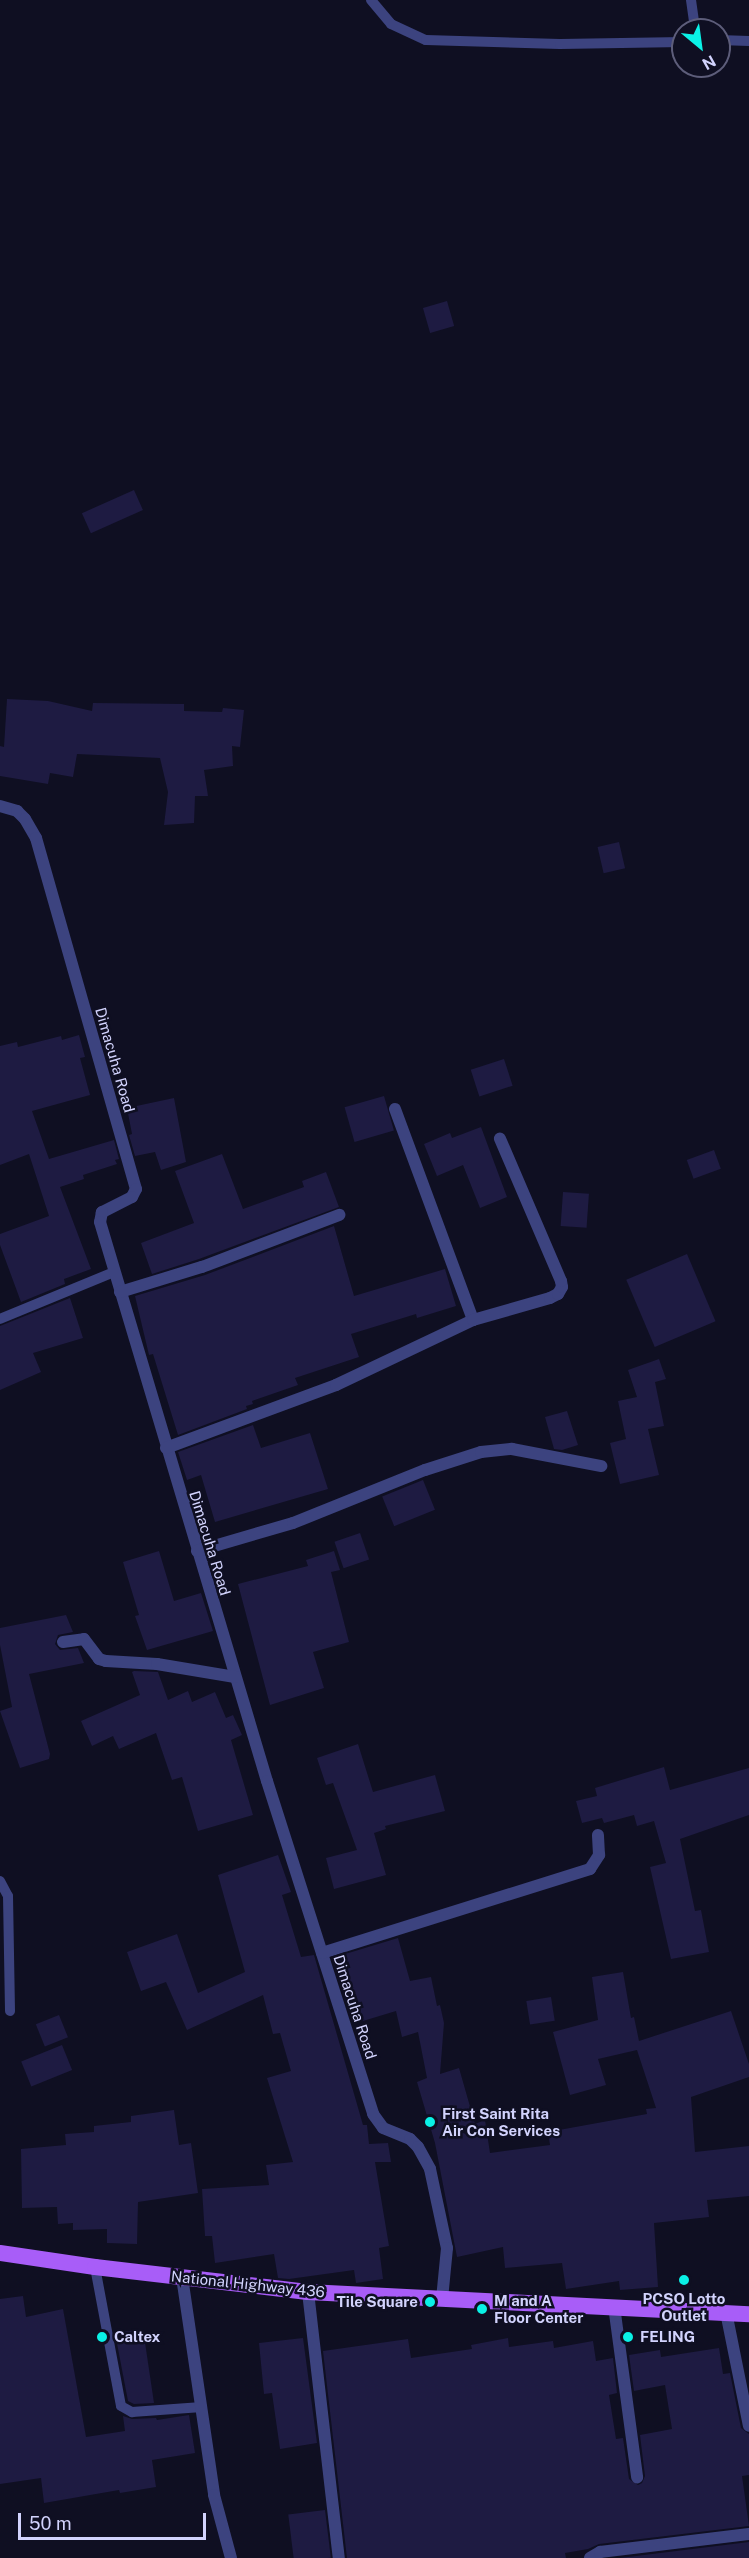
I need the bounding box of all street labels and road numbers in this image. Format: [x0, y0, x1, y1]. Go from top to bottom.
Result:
street label: Dimacuha Road [91, 1005, 139, 1115]
street label: Dimacuha Road [186, 1489, 234, 1597]
street label: Dimacuha Road [330, 1953, 380, 2061]
street label: National Highway 436 [170, 2267, 326, 2301]

